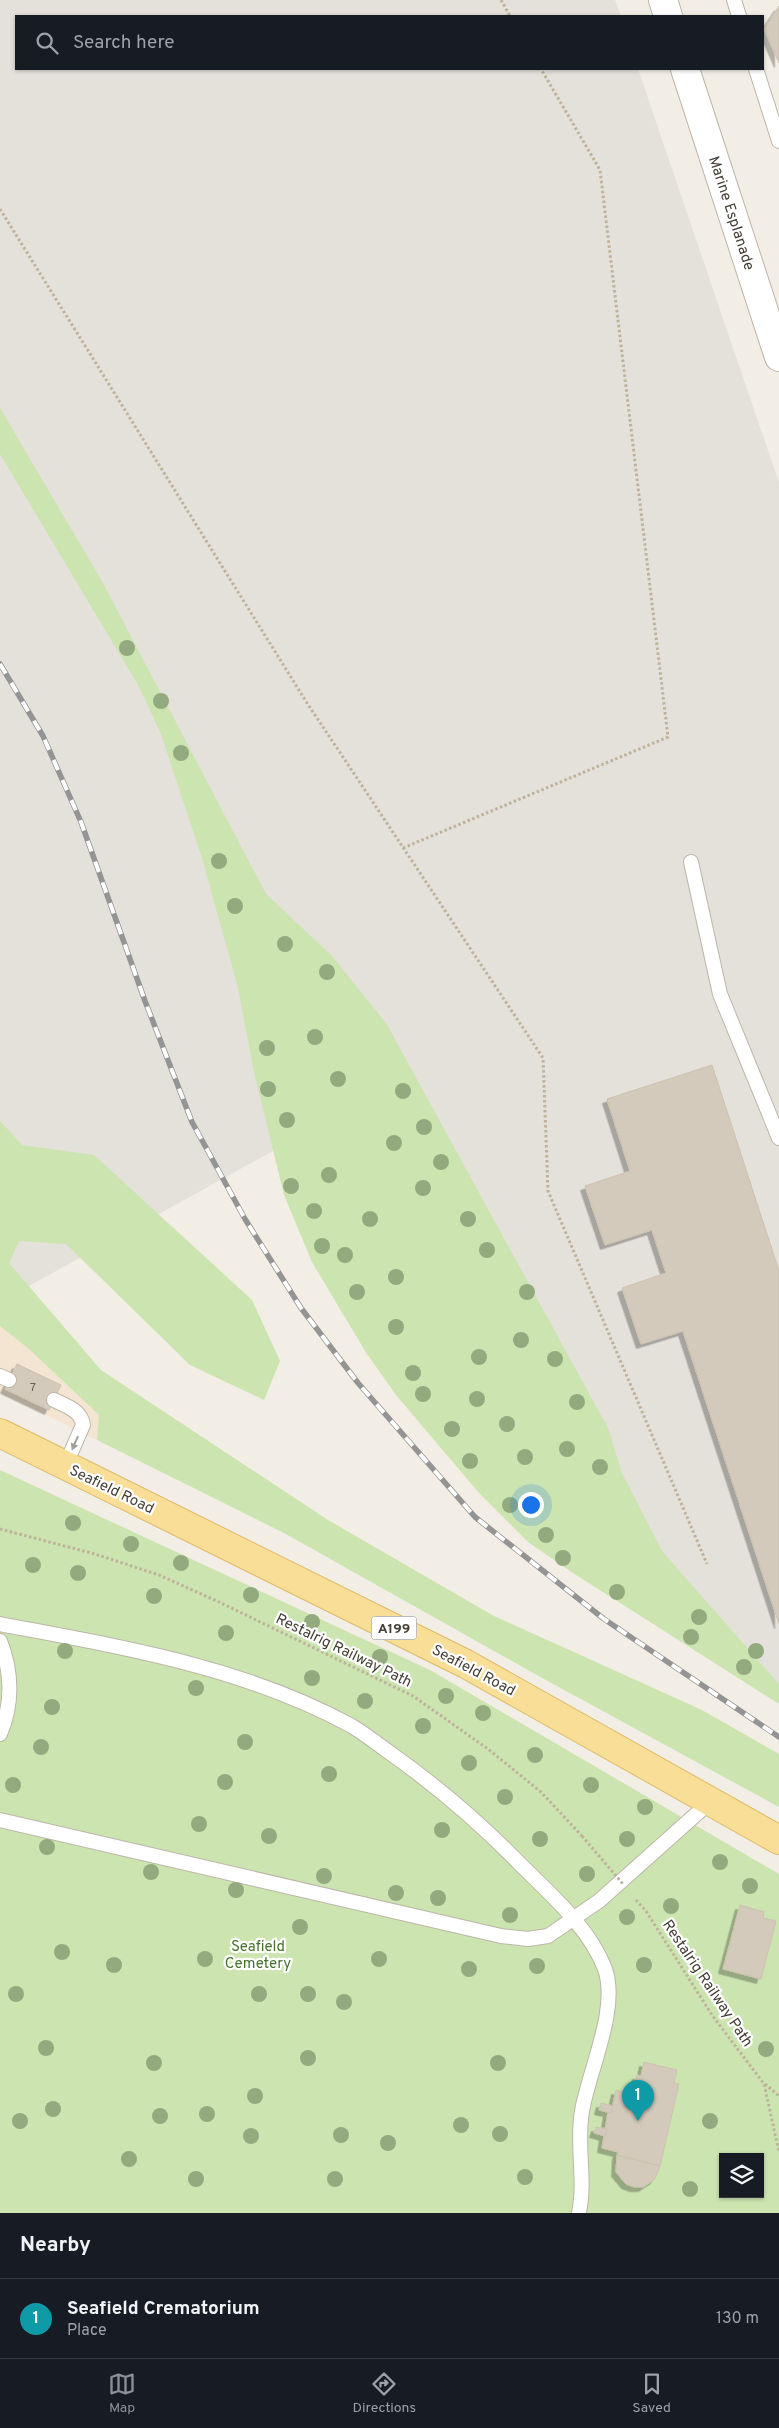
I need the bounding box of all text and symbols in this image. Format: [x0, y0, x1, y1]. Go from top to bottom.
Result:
search box [15, 15, 764, 70]
icon: search [33, 29, 61, 57]
text: Search here [73, 31, 175, 55]
street label: Marine Esplanade [703, 154, 758, 273]
house number: 7 [30, 1380, 36, 1396]
one-way arrow [71, 1436, 79, 1450]
street label: Seafield Road [66, 1462, 157, 1519]
your location [518, 1492, 544, 1518]
street label: Restalrig Railway Path [272, 1610, 415, 1693]
road number: A199 [372, 1616, 416, 1640]
street label: Seafield Road [428, 1641, 518, 1701]
street label: Restalrig Railway Path [657, 1917, 756, 2051]
park label: Seafield Cemetery [225, 1938, 291, 1974]
pin: 1 [622, 2080, 654, 2121]
map controls [719, 2153, 764, 2198]
button: layers [719, 2153, 764, 2198]
text: Nearby [20, 2232, 91, 2259]
text: Seafield Crematorium [67, 2297, 260, 2321]
text: 1 [33, 2309, 39, 2329]
text: 130 m [716, 2309, 759, 2329]
text: Place [67, 2321, 107, 2341]
tab: Map [108, 2370, 136, 2417]
tab: Directions [352, 2370, 416, 2417]
tab: Saved [632, 2370, 671, 2417]

